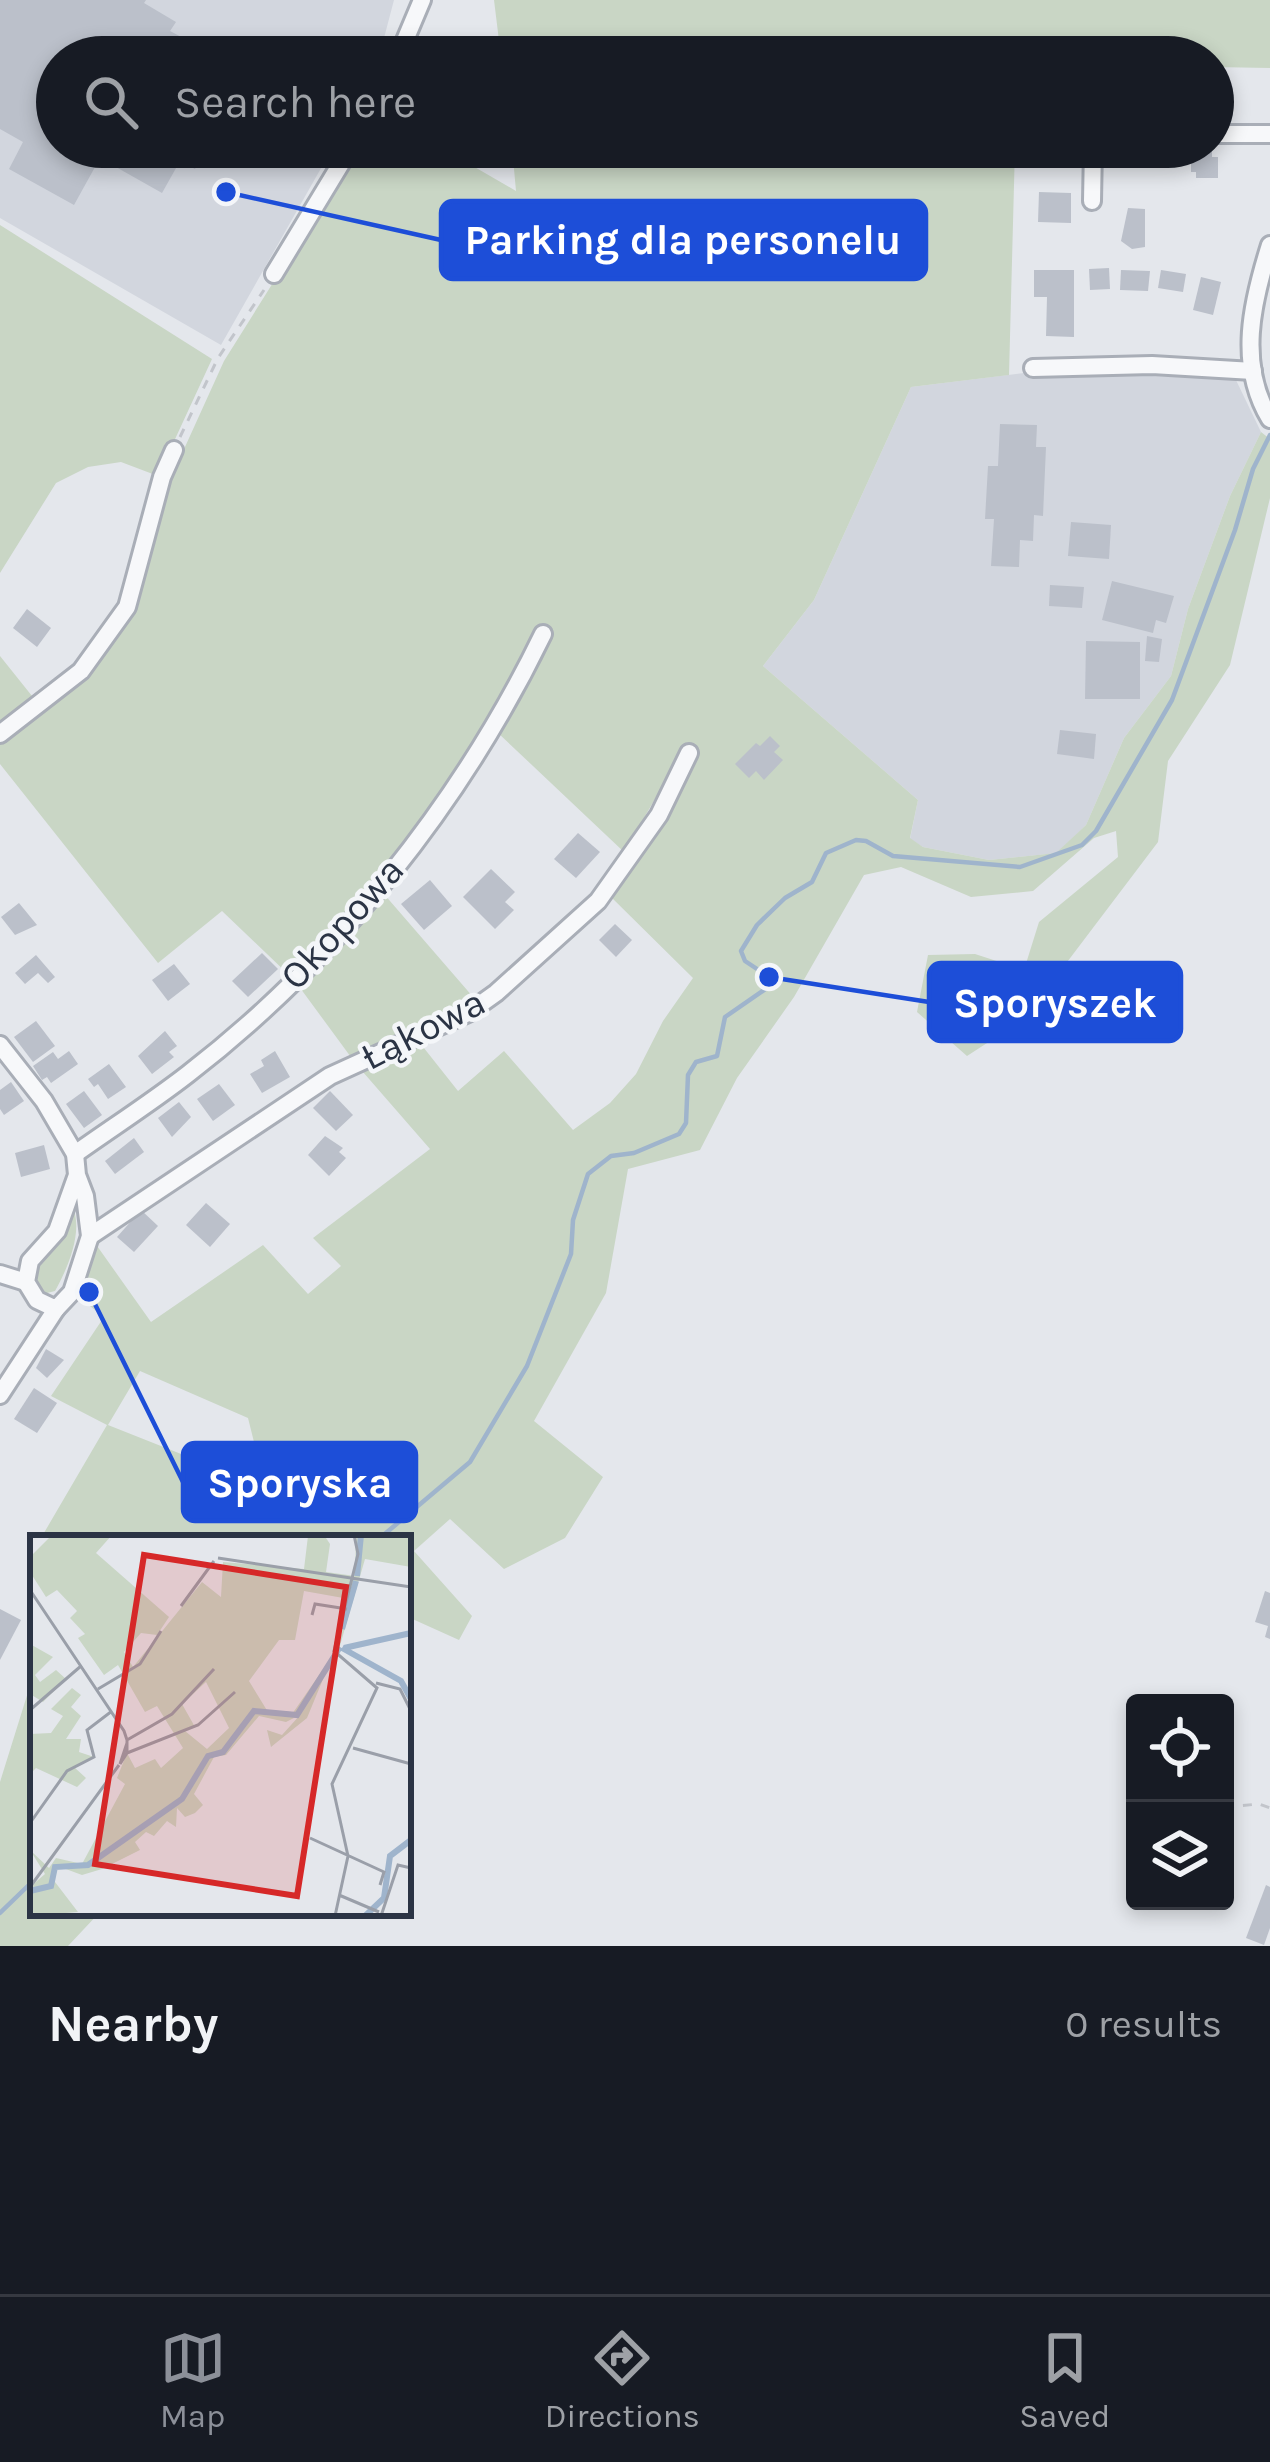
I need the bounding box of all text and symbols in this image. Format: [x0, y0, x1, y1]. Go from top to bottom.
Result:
search box [36, 36, 1234, 168]
icon: search [78, 69, 144, 135]
text: Search here [174, 76, 416, 128]
callout: Parking dla personelu [441, 201, 926, 279]
text: Parking dla personelu [465, 215, 901, 265]
street label: Okopowa [271, 847, 413, 999]
callout: Sporyszek [929, 963, 1181, 1041]
street label: Łąkowa [353, 978, 493, 1080]
text: Sporyszek [953, 978, 1157, 1028]
callout: Sporyska [183, 1443, 416, 1521]
text: Sporyska [207, 1458, 393, 1508]
inset map [30, 1535, 411, 1916]
map controls [1126, 1694, 1234, 1910]
button: locate [1126, 1694, 1234, 1802]
button: layers [1126, 1802, 1234, 1910]
text: Nearby [48, 1994, 218, 2054]
text: 0 results [1065, 2001, 1222, 2047]
tab: Map [160, 2325, 226, 2435]
tab: Directions [545, 2325, 700, 2435]
tab: Saved [1019, 2325, 1110, 2435]

